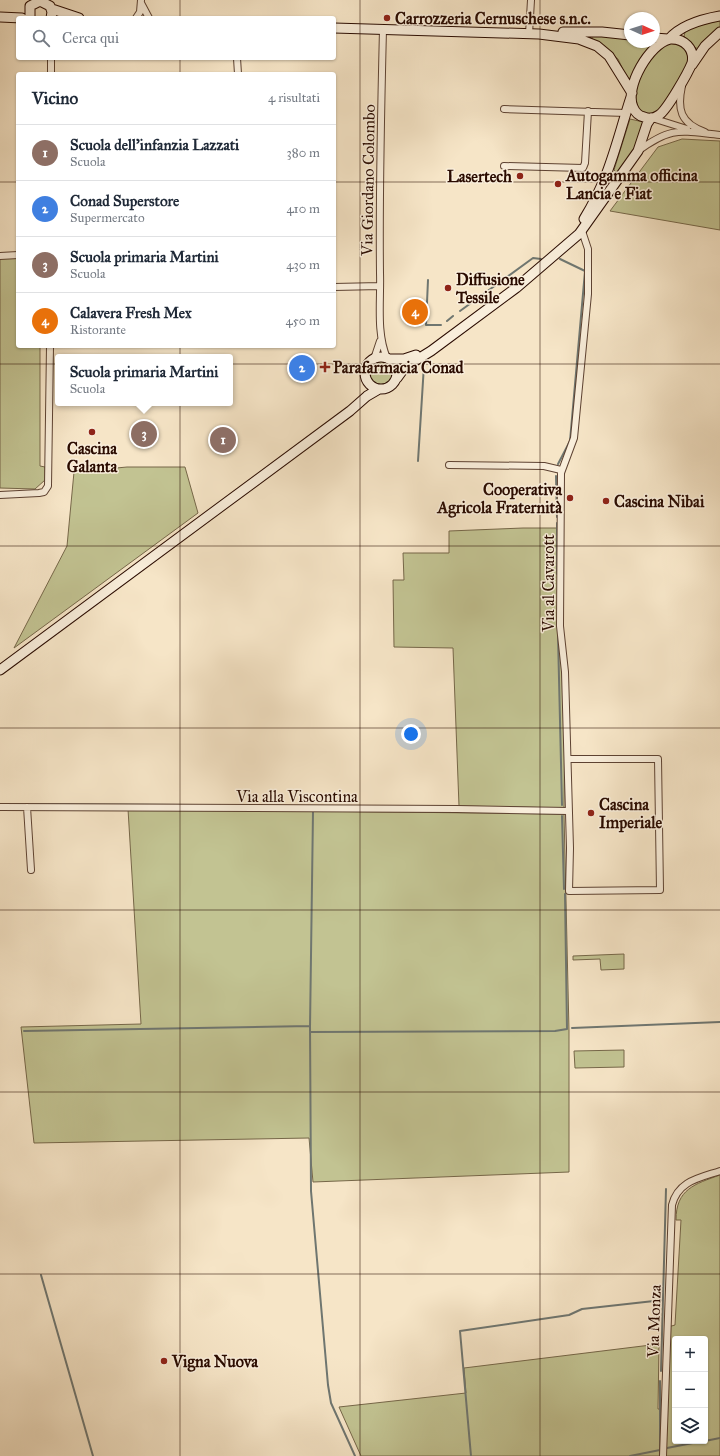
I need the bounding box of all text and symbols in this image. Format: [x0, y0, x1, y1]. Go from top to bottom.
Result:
place label: Carrozzeria Cernuschese s.n.c. [395, 9, 591, 28]
north arrow [624, 12, 660, 48]
marker: Carrozzeria Cernuschese s.n.c. [382, 13, 392, 23]
search box [16, 16, 336, 60]
icon: search [30, 27, 52, 49]
text: Cerca qui [62, 29, 119, 47]
text: Vicino [32, 88, 78, 109]
text: 4 risultati [268, 90, 320, 106]
street label: Via Giordano Colombo [357, 104, 379, 257]
text: Scuola dell'infanzia Lazzati [70, 136, 239, 154]
text: 1 [42, 145, 48, 161]
text: 380 m [287, 145, 320, 161]
text: Scuola [70, 154, 106, 170]
place label: Autogamma officina Lancia e Fiat [565, 166, 699, 203]
place label: Lasertech [447, 167, 512, 186]
marker: Lasertech [515, 171, 525, 181]
marker: Autogamma officina Lancia e Fiat [553, 179, 563, 189]
text: Conad Superstore [70, 192, 179, 210]
text: 2 [42, 201, 48, 217]
text: 410 m [286, 201, 320, 217]
text: Supermercato [70, 210, 145, 226]
text: Scuola primaria Martini [70, 248, 219, 266]
text: 3 [42, 257, 48, 273]
text: 430 m [286, 257, 320, 273]
text: Scuola [70, 266, 106, 282]
place label: Diffusione Tessile [455, 270, 525, 307]
marker: Diffusione Tessile [443, 283, 453, 293]
pin: 4 [402, 297, 428, 327]
text: Calavera Fresh Mex [70, 304, 192, 322]
text: 4 [41, 313, 49, 329]
text: 450 m [285, 313, 320, 329]
text: Ristorante [70, 322, 126, 338]
pin: 2 [289, 353, 315, 383]
popup [55, 354, 233, 406]
place label: Parafarmacia Conad [333, 358, 465, 377]
marker: Parafarmacia Conad [320, 362, 330, 372]
text: Scuola primaria Martini [70, 363, 218, 381]
text: Scuola [70, 381, 105, 397]
pin: 3 [131, 419, 157, 449]
pin: 1 [210, 425, 236, 455]
marker: Cascina Galanta [87, 427, 97, 437]
place label: Cascina Galanta [67, 439, 119, 476]
place label: Cooperativa Agricola Fraternità [436, 480, 563, 518]
place label: Cascina Nibai [614, 492, 705, 511]
marker: Cooperativa Agricola Fraternità [565, 493, 575, 503]
marker: Cascina Nibai [601, 496, 611, 506]
street label: Via al Cavarott [539, 534, 558, 633]
your location [401, 724, 421, 744]
street label: Via alla Viscontina [235, 787, 358, 806]
place label: Cascina Imperiale [599, 795, 662, 833]
marker: Cascina Imperiale [586, 808, 596, 818]
street label: Via Monza [643, 1284, 665, 1359]
map controls [672, 1336, 708, 1444]
button: + [672, 1336, 708, 1372]
place label: Vigna Nuova [171, 1352, 259, 1372]
marker: Vigna Nuova [159, 1356, 169, 1366]
button: − [672, 1372, 708, 1408]
button: layers [672, 1408, 708, 1444]

